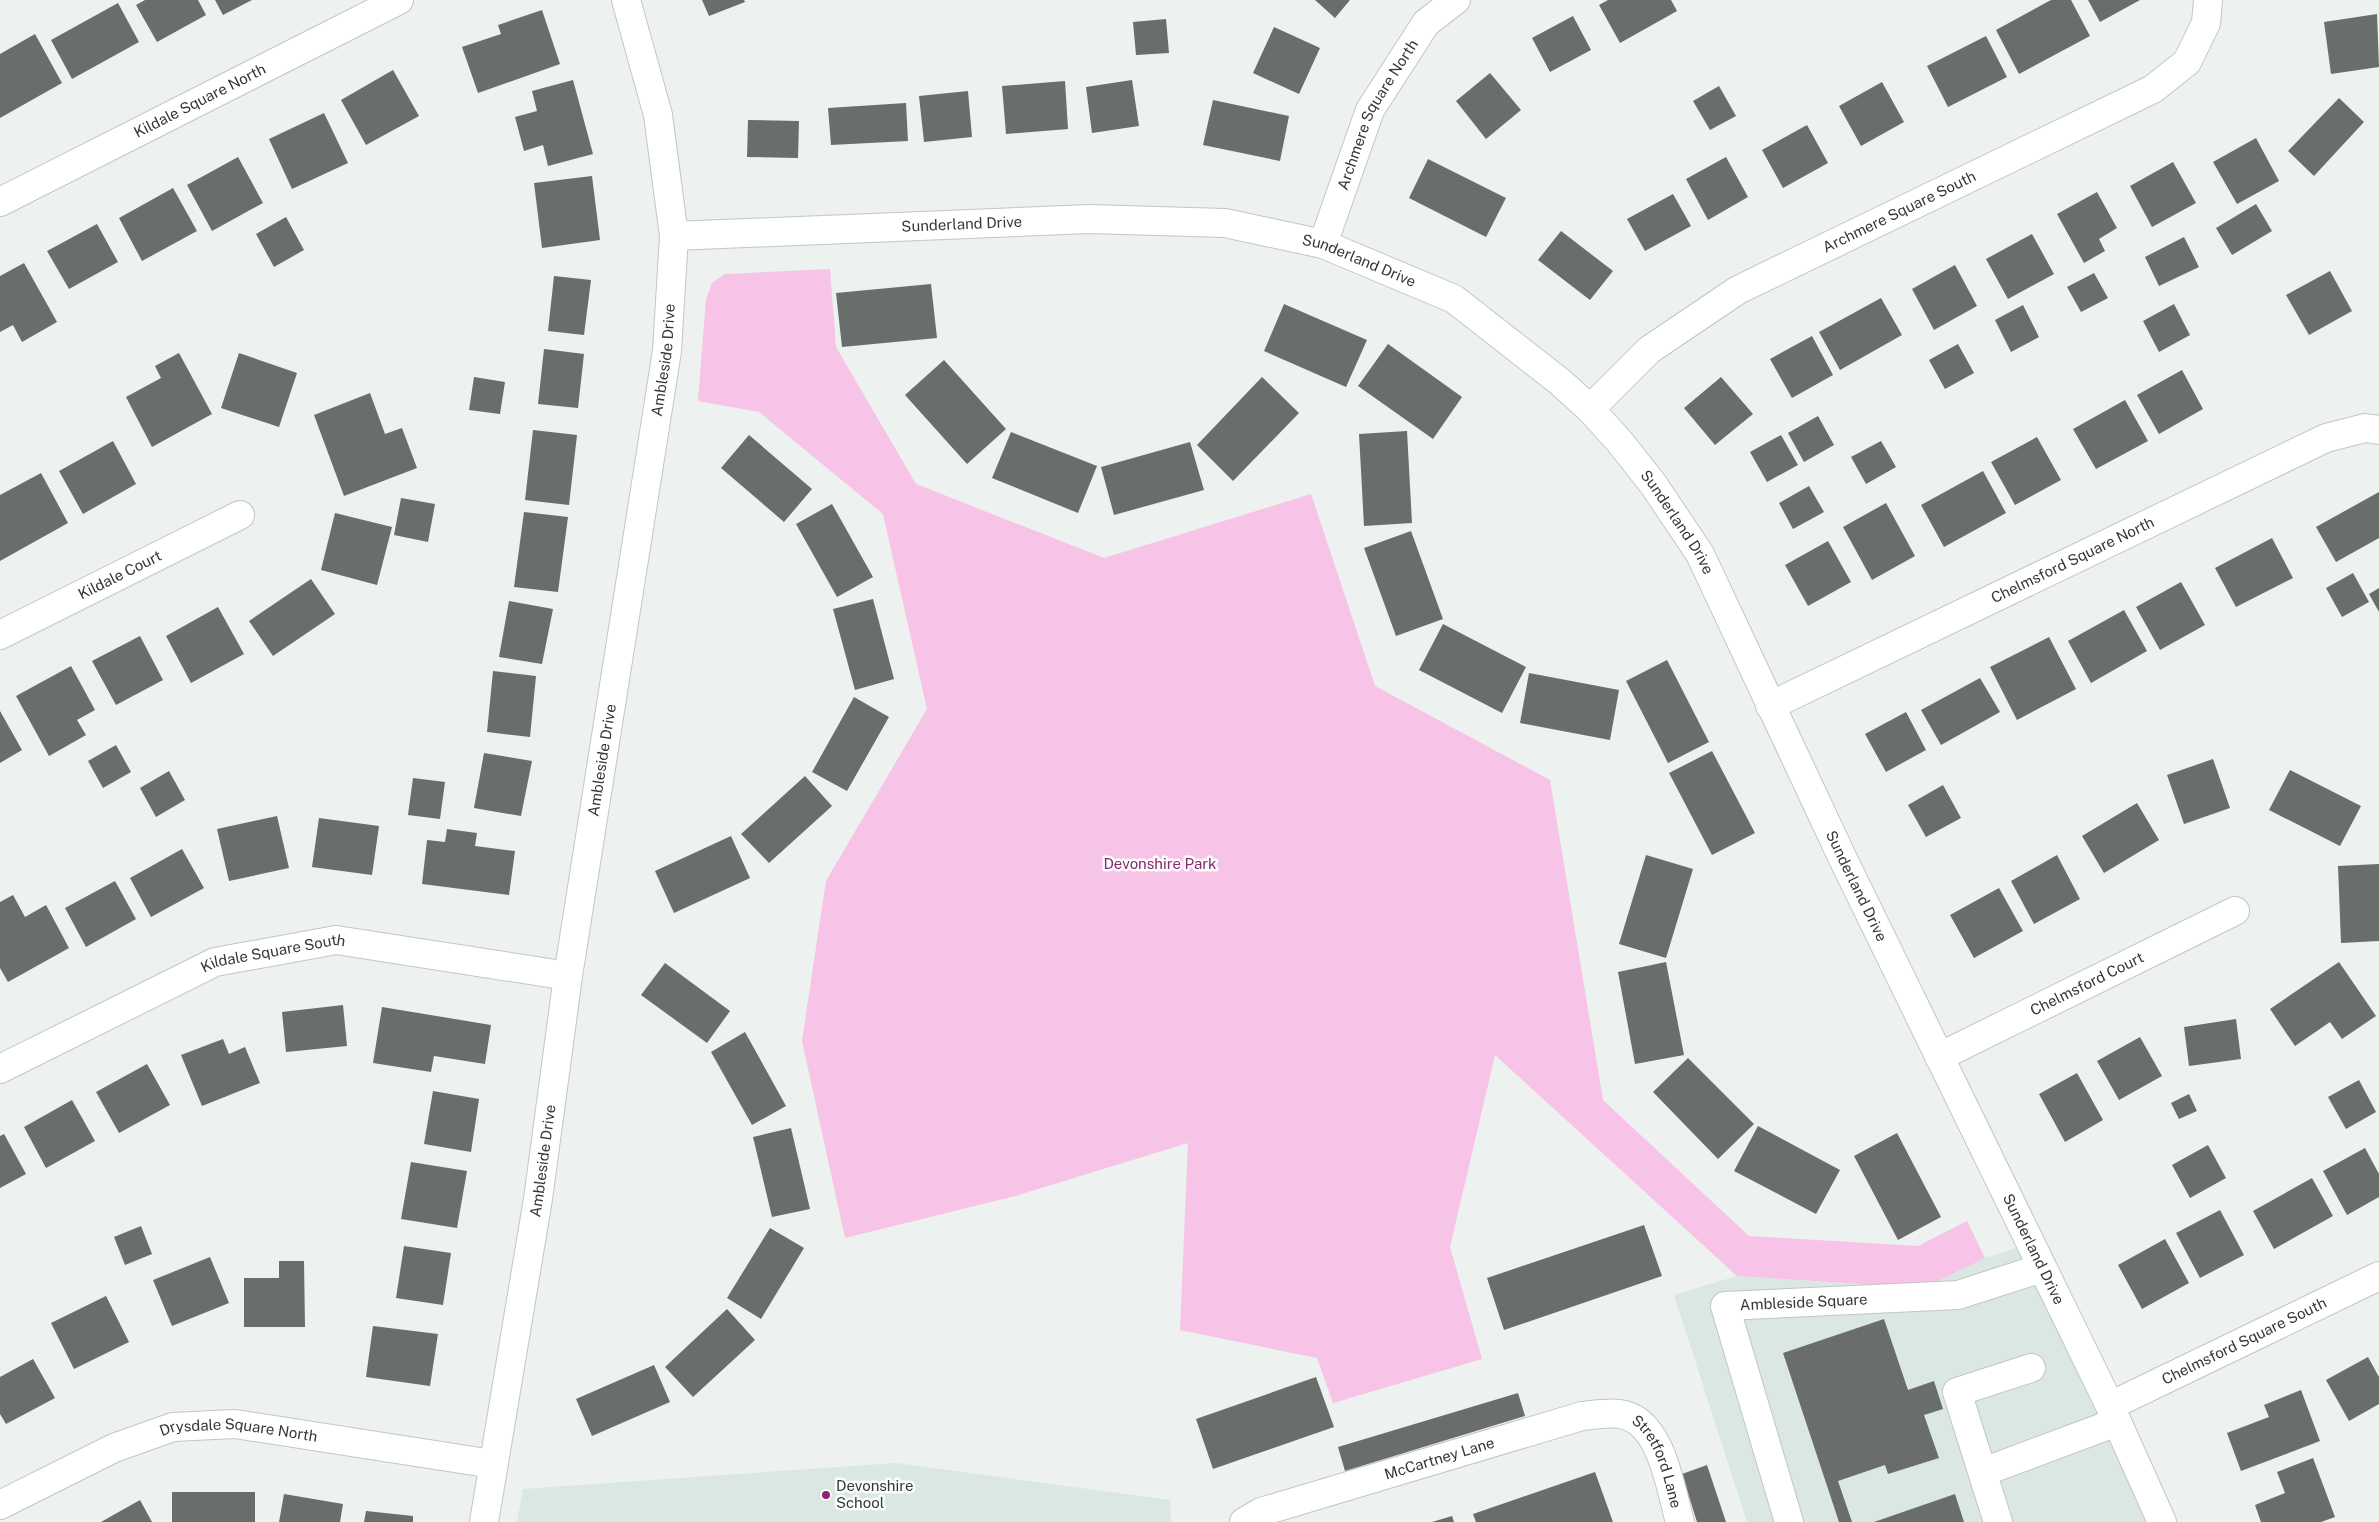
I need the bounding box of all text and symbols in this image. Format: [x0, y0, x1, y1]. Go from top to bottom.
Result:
street label: Archmere Square North [1334, 36, 1421, 192]
street label: Kildale Square North [131, 60, 268, 141]
street label: Archmere Square South [1820, 167, 1978, 256]
street label: Sunderland Drive [901, 213, 1022, 235]
street label: Sunderland Drive [1301, 231, 1418, 290]
street label: Ambleside Drive [648, 303, 678, 417]
street label: Sunderland Drive [1637, 467, 1717, 577]
street label: Chelmsford Square North [1988, 513, 2157, 606]
street label: Kildale Court [75, 547, 164, 603]
street label: Ambleside Drive [584, 703, 619, 817]
street label: Sunderland Drive [1823, 828, 1891, 944]
park label: Devonshire Park [1103, 855, 1217, 872]
street label: Kildale Square South [198, 931, 347, 976]
street label: Chelmsford Court [2027, 948, 2146, 1019]
street label: Ambleside Drive [526, 1103, 559, 1218]
street label: Sunderland Drive [2000, 1191, 2068, 1307]
street label: Ambleside Square [1739, 1290, 1868, 1313]
street label: Chelmsford Square South [2159, 1294, 2329, 1388]
street label: Stretford Lane [1629, 1411, 1685, 1510]
street label: Drysdale Square North [157, 1415, 319, 1445]
street label: McCartney Lane [1382, 1434, 1496, 1483]
place label: Devonshire School [836, 1477, 914, 1511]
marker: Devonshire School [820, 1489, 832, 1501]

